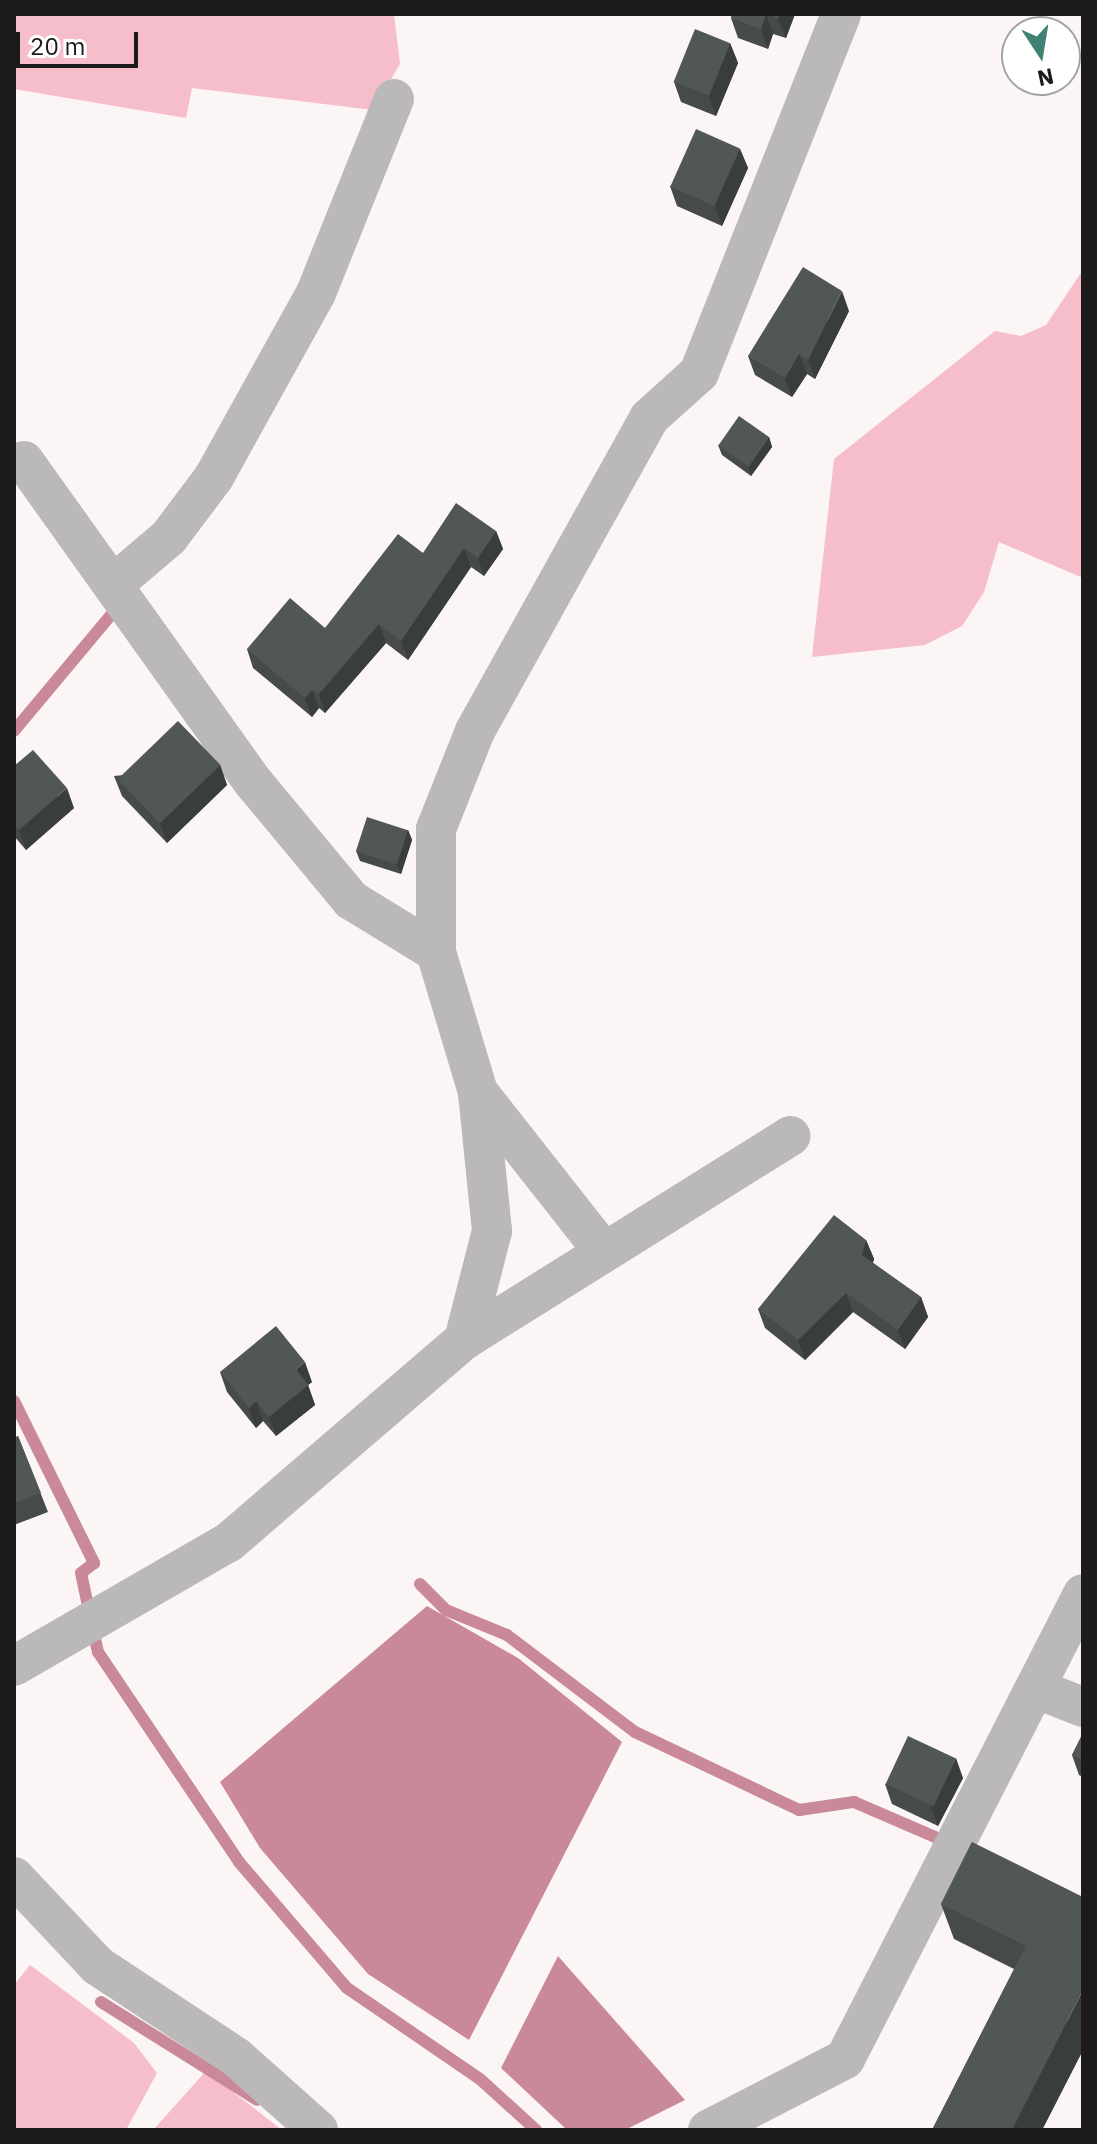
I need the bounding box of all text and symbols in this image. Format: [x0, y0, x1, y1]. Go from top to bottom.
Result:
scale bar [20, 16, 142, 66]
north arrow [1001, 16, 1081, 96]
text: 20 m [30, 30, 85, 62]
text: N [1035, 62, 1056, 94]

